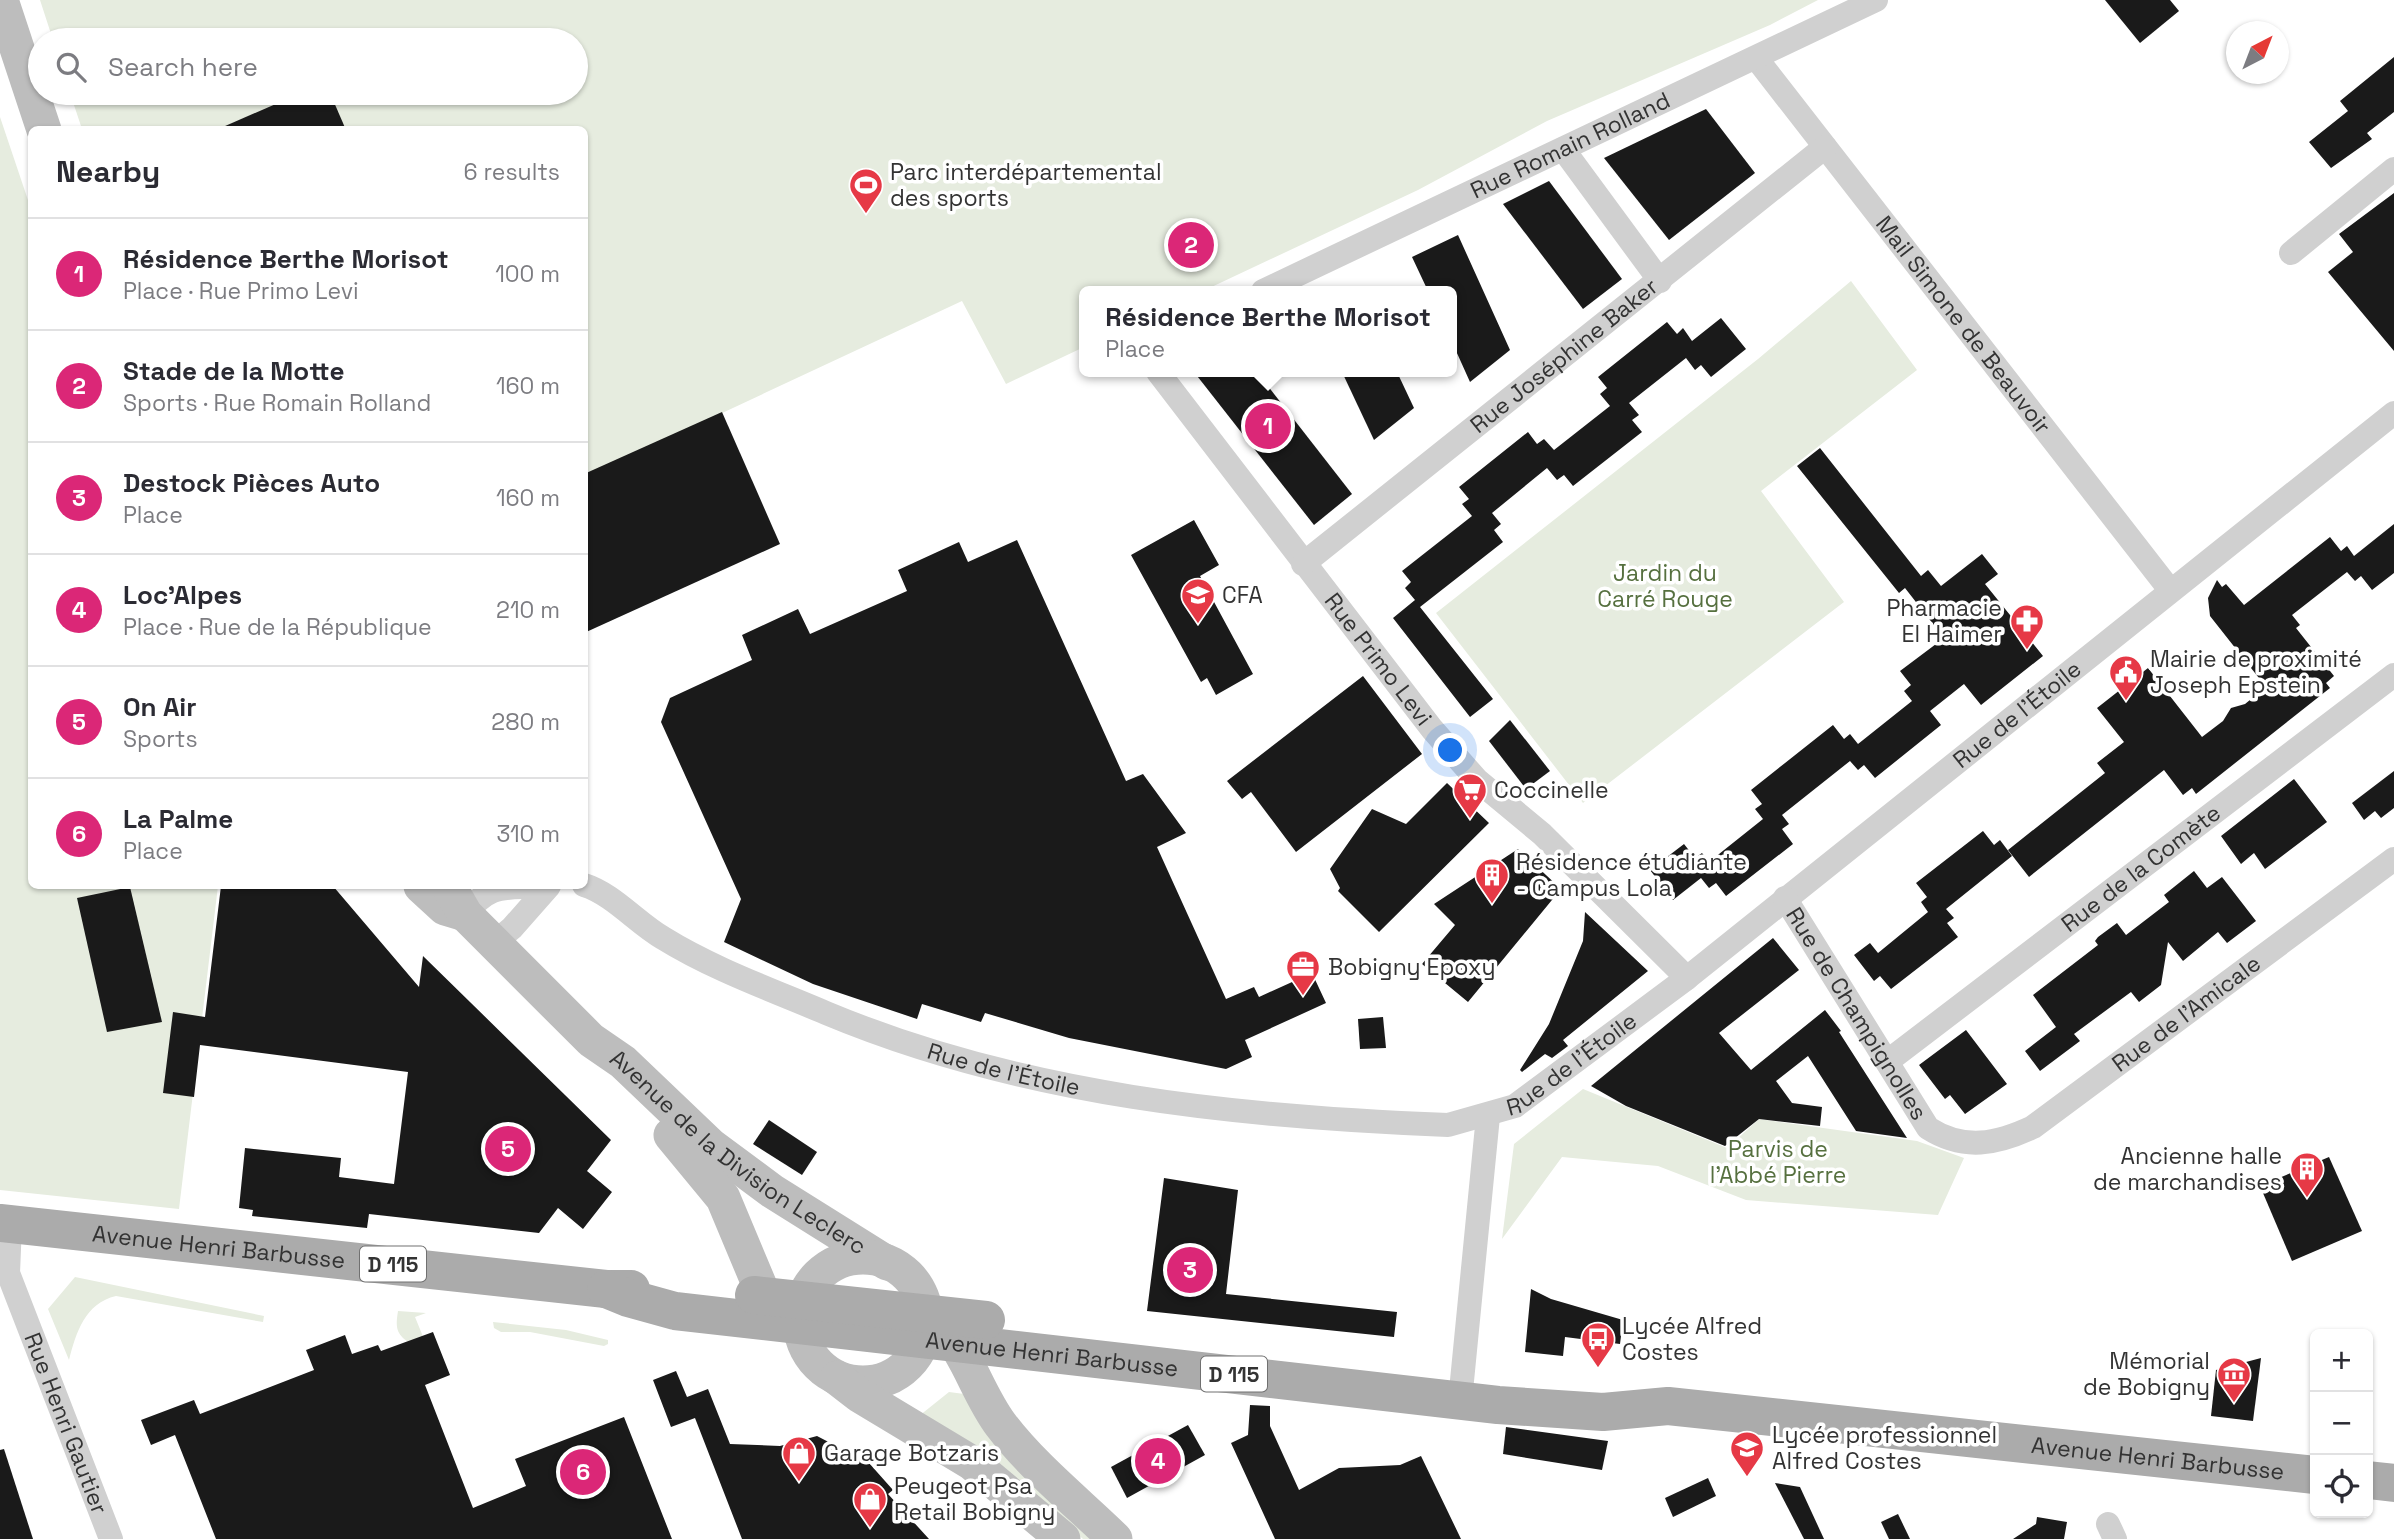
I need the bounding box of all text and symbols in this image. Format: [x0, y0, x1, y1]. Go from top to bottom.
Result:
north arrow [2226, 21, 2289, 84]
search box [28, 28, 588, 105]
icon: search [52, 48, 90, 86]
text: Search here [108, 50, 258, 84]
street label: Rue Romain Rolland [1465, 85, 1675, 205]
text: Nearby [56, 152, 160, 191]
text: 6 results [464, 157, 560, 187]
place label: Parc interdépartemental des sports [890, 157, 1162, 213]
sports icon: Parc interdépartemental des sports [847, 166, 885, 215]
street label: Mail Simone de Beauvoir [1869, 210, 2058, 440]
pin: 2 [1168, 219, 1214, 271]
text: Résidence Berthe Morisot [123, 242, 449, 276]
text: 1 [74, 259, 84, 289]
text: 100 m [495, 259, 560, 289]
street label: Rue Joséphine Baker [1464, 271, 1664, 440]
text: Place · Rue Primo Levi [123, 276, 359, 306]
popup [1079, 286, 1457, 377]
text: Résidence Berthe Morisot [1105, 300, 1431, 334]
text: Place [1105, 334, 1165, 364]
text: Stade de la Motte [123, 354, 345, 388]
text: 2 [72, 371, 86, 401]
text: 160 m [496, 371, 560, 401]
text: Sports · Rue Romain Rolland [123, 388, 431, 418]
pin: 1 [1245, 400, 1291, 452]
text: Destock Pièces Auto [123, 466, 380, 500]
text: 3 [72, 483, 86, 513]
text: 160 m [496, 483, 560, 513]
text: Place [123, 500, 183, 530]
park label: Jardin du Carré Rouge [1597, 558, 1733, 614]
school or university icon: CFA [1179, 576, 1217, 625]
text: Loc'Alpes [123, 578, 242, 612]
place label: CFA [1222, 580, 1263, 610]
street label: Rue Primo Levi [1318, 587, 1439, 732]
place label: Pharmacie El Haimer [1886, 593, 2002, 649]
text: 4 [72, 595, 86, 625]
text: 210 m [496, 595, 560, 625]
pharmacy icon: Pharmacie El Haimer [2008, 602, 2046, 651]
text: Place · Rue de la République [123, 612, 432, 642]
place label: Mairie de proximité Joseph Epstein [2150, 644, 2362, 700]
public building icon: Mairie de proximité Joseph Epstein [2107, 653, 2145, 702]
street label: Rue de l'Étoile [1947, 654, 2087, 775]
text: On Air [123, 690, 197, 724]
text: 5 [72, 707, 86, 737]
text: 280 m [491, 707, 560, 737]
text: Sports [123, 724, 198, 754]
your location [1433, 733, 1467, 767]
supermarket icon: Coccinelle [1451, 771, 1489, 820]
place label: Coccinelle [1494, 775, 1609, 805]
street label: Rue de la Comète [2055, 798, 2227, 939]
text: La Palme [123, 802, 233, 836]
text: 6 [72, 819, 86, 849]
text: 310 m [496, 819, 560, 849]
text: Place [123, 836, 183, 866]
place label: Résidence étudiante - Campus Lola [1516, 847, 1747, 903]
building icon: Résidence étudiante - Campus Lola [1473, 856, 1511, 905]
street label: Rue de Champignolles [1779, 902, 1934, 1125]
office icon: Bobigny Epoxy [1284, 948, 1322, 997]
street label: Rue de l'Amicale [2106, 948, 2267, 1078]
place label: Bobigny Epoxy [1328, 952, 1495, 982]
street label: Rue de l'Étoile [1503, 1006, 1643, 1123]
street label: Rue de l'Étoile [924, 1036, 1083, 1102]
street label: Avenue de la Division Leclerc [604, 1043, 872, 1261]
pin: 5 [485, 1123, 531, 1175]
park label: Parvis de l'Abbé Pierre [1710, 1134, 1846, 1190]
place label: Ancienne halle de marchandises [2093, 1141, 2282, 1197]
building icon: Ancienne halle de marchandises [2288, 1150, 2326, 1199]
street label: Avenue Henri Barbusse [91, 1218, 347, 1275]
pin: 3 [1167, 1244, 1213, 1296]
road number: D 115 [360, 1246, 426, 1282]
place label: Lycée Alfred Costes [1622, 1311, 1762, 1367]
bus stop icon: Lycée Alfred Costes [1579, 1320, 1617, 1369]
street label: Avenue Henri Barbusse [924, 1325, 1180, 1383]
street label: Rue Henri Gautier [17, 1328, 115, 1518]
map controls [2310, 1329, 2373, 1518]
button: + [2310, 1329, 2373, 1392]
place label: Mémorial de Bobigny [2083, 1346, 2210, 1402]
museum icon: Mémorial de Bobigny [2215, 1355, 2253, 1404]
road number: D 115 [1201, 1356, 1267, 1392]
button: − [2310, 1392, 2373, 1455]
place label: Lycée professionnel Alfred Costes [1772, 1420, 1997, 1476]
school or university icon: Lycée professionnel Alfred Costes [1728, 1429, 1766, 1478]
street label: Avenue Henri Barbusse [2030, 1430, 2286, 1487]
shop icon: Garage Botzaris [780, 1434, 818, 1483]
pin: 4 [1135, 1435, 1181, 1487]
place label: Garage Botzaris [824, 1438, 999, 1468]
pin: 6 [560, 1446, 606, 1498]
button: locate [2310, 1455, 2373, 1518]
place label: Peugeot Psa Retail Bobigny [894, 1471, 1055, 1527]
shop icon: Peugeot Psa Retail Bobigny [851, 1480, 889, 1529]

